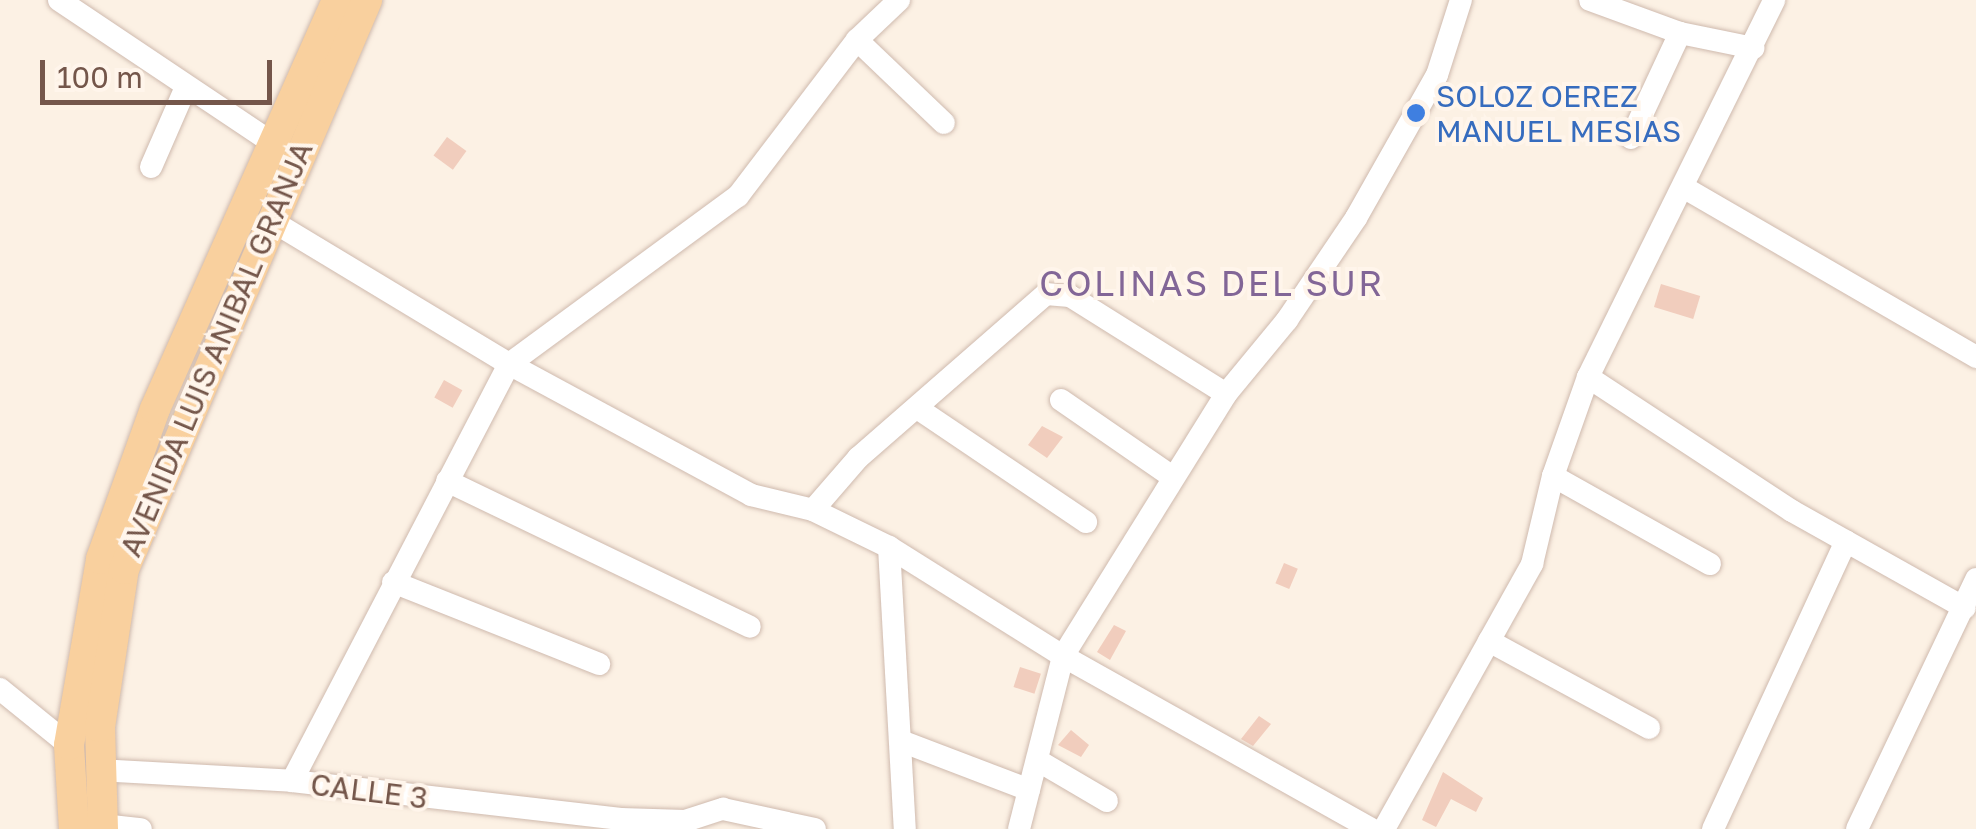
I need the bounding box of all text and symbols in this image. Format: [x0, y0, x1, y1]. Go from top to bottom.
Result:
scale bar [45, 40, 278, 102]
text: 100 m [57, 59, 143, 95]
place label: SOLOZ OEREZ MANUEL MESIAS [1436, 78, 1681, 148]
marker: SOLOZ OEREZ MANUEL MESIAS [1405, 102, 1427, 124]
street label: AVENIDA LUIS ANIBAL GRANJA [112, 136, 320, 562]
district label: COLINAS DEL SUR [1039, 262, 1385, 304]
street label: CALLE 3 [309, 766, 429, 816]

